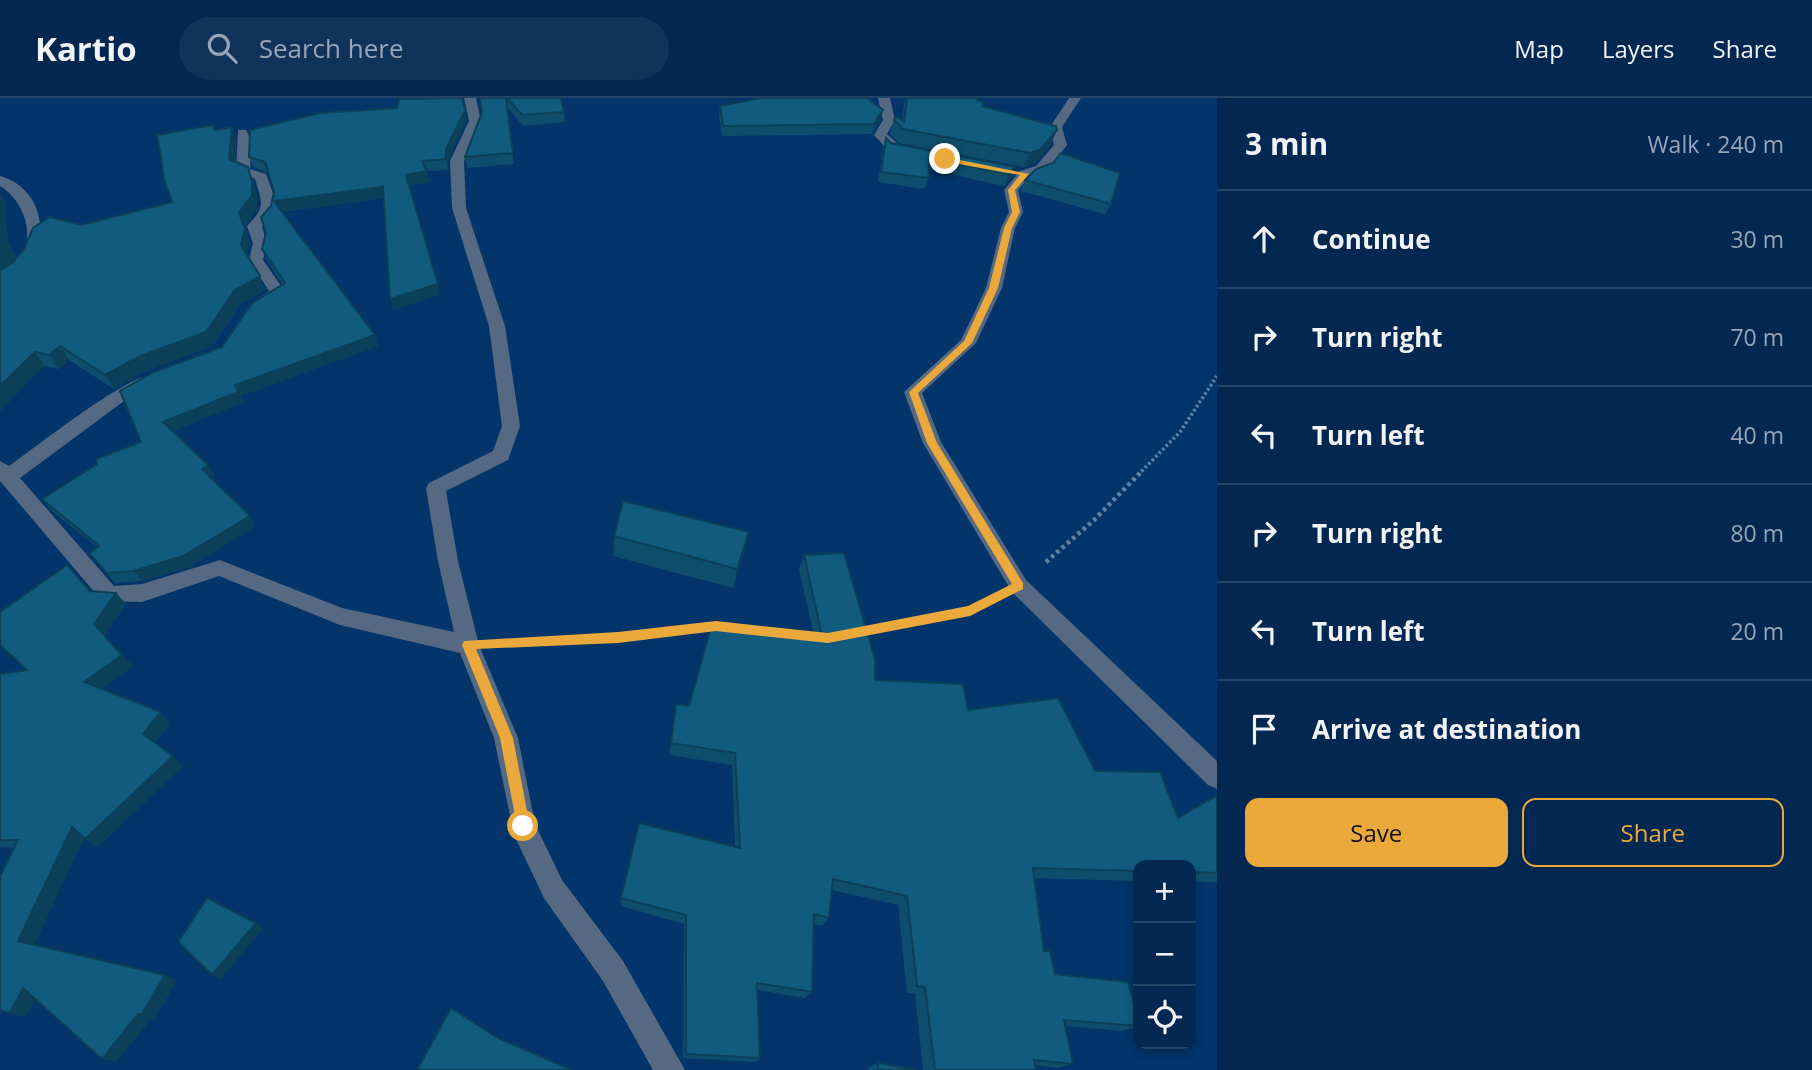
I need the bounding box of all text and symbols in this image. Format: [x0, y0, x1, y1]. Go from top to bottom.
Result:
search box [179, 17, 669, 80]
text: Kartio [35, 26, 137, 71]
icon: search [203, 29, 241, 67]
text: Search here [259, 30, 404, 66]
text: Map [1514, 32, 1564, 65]
text: Layers [1602, 32, 1675, 65]
text: Share [1713, 32, 1777, 65]
text: 3 min [1245, 123, 1328, 164]
text: Walk · 240 m [1647, 128, 1784, 160]
route end [929, 143, 960, 174]
icon: ahead [1245, 220, 1283, 258]
text: Continue [1312, 221, 1431, 257]
text: 30 m [1730, 223, 1784, 255]
icon: right [1245, 318, 1283, 356]
text: Turn right [1312, 319, 1443, 355]
text: 70 m [1730, 321, 1784, 353]
icon: left [1245, 416, 1283, 454]
text: Turn left [1312, 417, 1424, 453]
text: 40 m [1730, 419, 1784, 451]
icon: right [1245, 514, 1283, 552]
text: Turn right [1312, 515, 1443, 551]
text: 80 m [1730, 517, 1784, 549]
icon: left [1245, 612, 1283, 650]
text: Turn left [1312, 613, 1424, 649]
text: 20 m [1730, 615, 1784, 647]
icon: arrive [1245, 710, 1283, 748]
text: Arrive at destination [1312, 711, 1581, 747]
button: Save [1245, 798, 1508, 867]
button: Share [1522, 798, 1784, 867]
route start [507, 810, 538, 841]
map controls [1133, 860, 1196, 1049]
button: + [1133, 860, 1196, 923]
button: − [1133, 923, 1196, 986]
button: locate [1133, 986, 1196, 1049]

